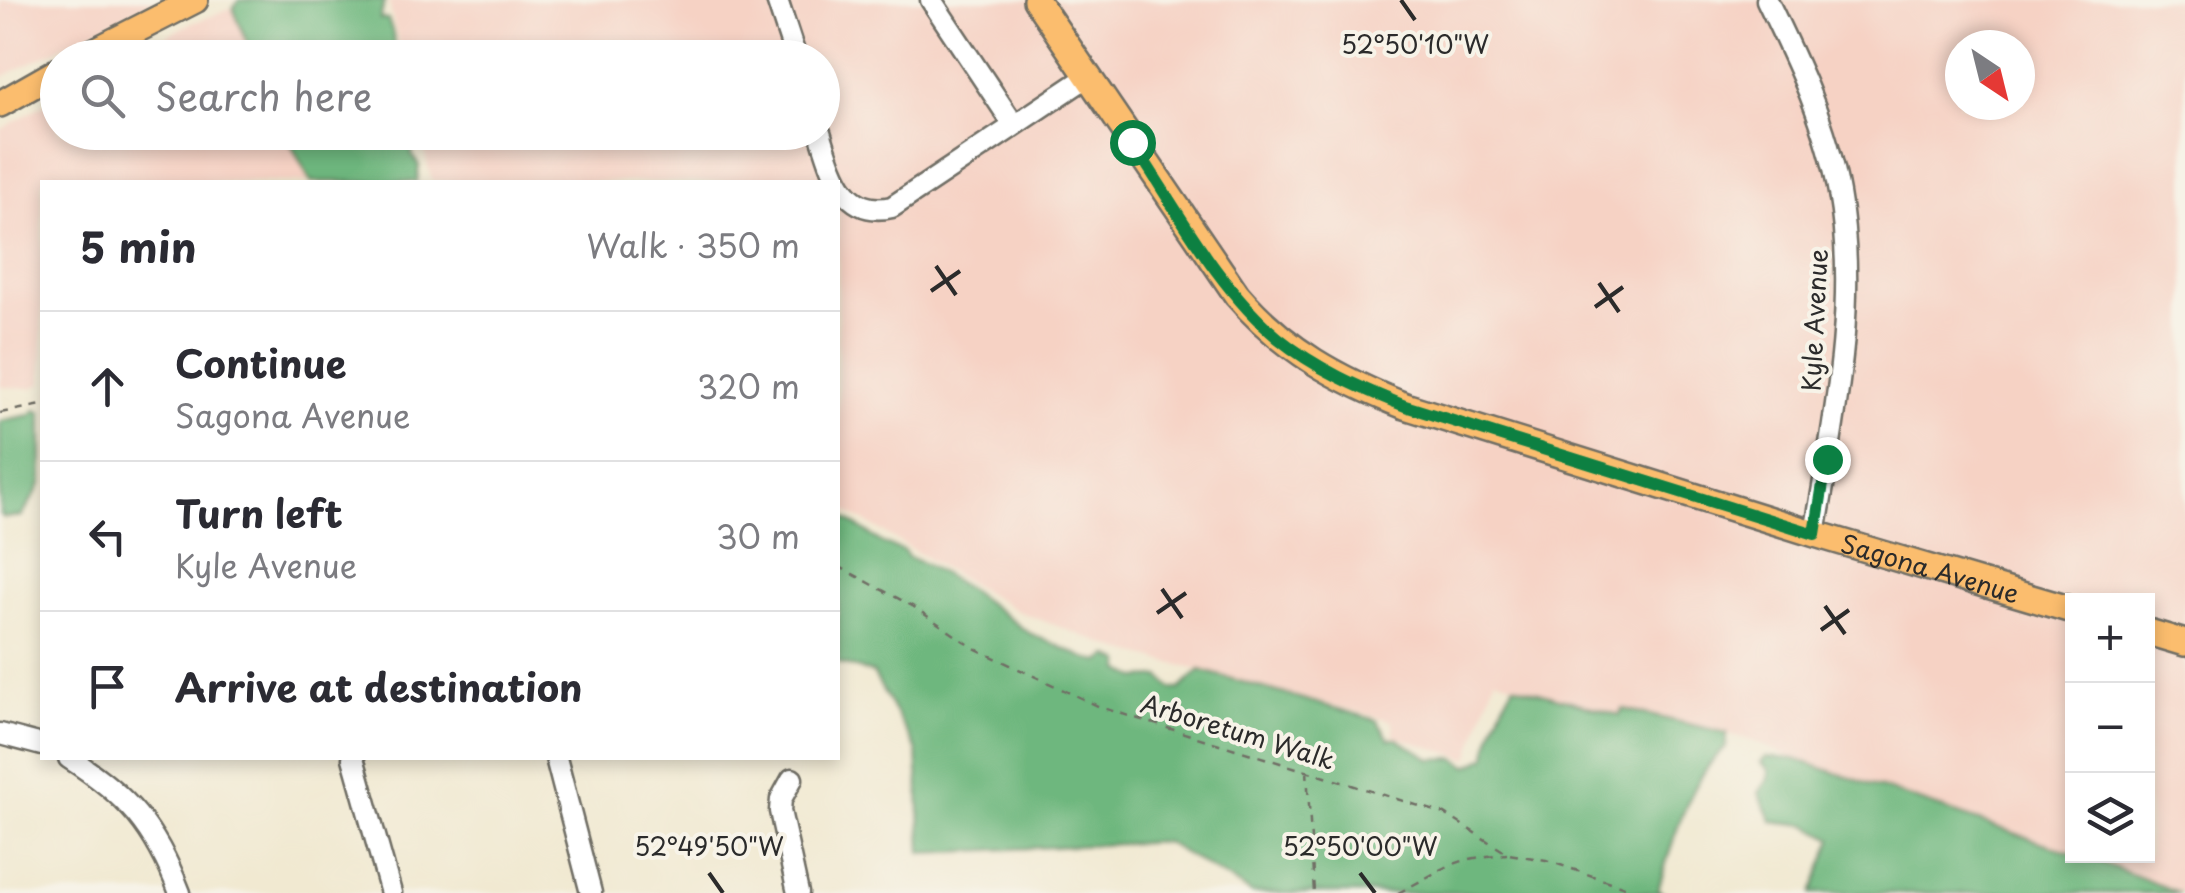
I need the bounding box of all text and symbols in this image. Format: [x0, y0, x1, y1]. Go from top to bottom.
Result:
text: 52°50'10"W [1341, 25, 1489, 63]
north arrow [1945, 30, 2035, 120]
search box [40, 40, 840, 150]
text: Search here [155, 67, 372, 124]
icon: search [75, 68, 130, 123]
route start [1110, 120, 1156, 166]
text: 5 min [80, 214, 197, 277]
text: Walk · 350 m [587, 221, 800, 269]
street label: Kyle Avenue [1791, 248, 1837, 392]
text: Continue [175, 334, 346, 391]
icon: ahead [80, 359, 135, 414]
text: 320 m [697, 362, 800, 410]
text: Sagona Avenue [175, 391, 411, 439]
route end [1805, 437, 1851, 483]
text: Turn left [175, 484, 343, 541]
icon: left [80, 509, 135, 564]
text: 30 m [716, 512, 800, 560]
street label: Sagona Avenue [1836, 524, 2024, 612]
text: Kyle Avenue [175, 541, 357, 589]
map controls [2065, 593, 2155, 863]
button: + [2065, 593, 2155, 683]
text: Arrive at destination [175, 658, 583, 715]
icon: arrive [80, 659, 135, 714]
street label: Arboretum Walk [1136, 683, 1340, 779]
button: − [2065, 683, 2155, 773]
button: layers [2065, 773, 2155, 863]
text: 52°49'50"W [634, 827, 784, 865]
text: 52°50'00"W [1283, 827, 1438, 865]

